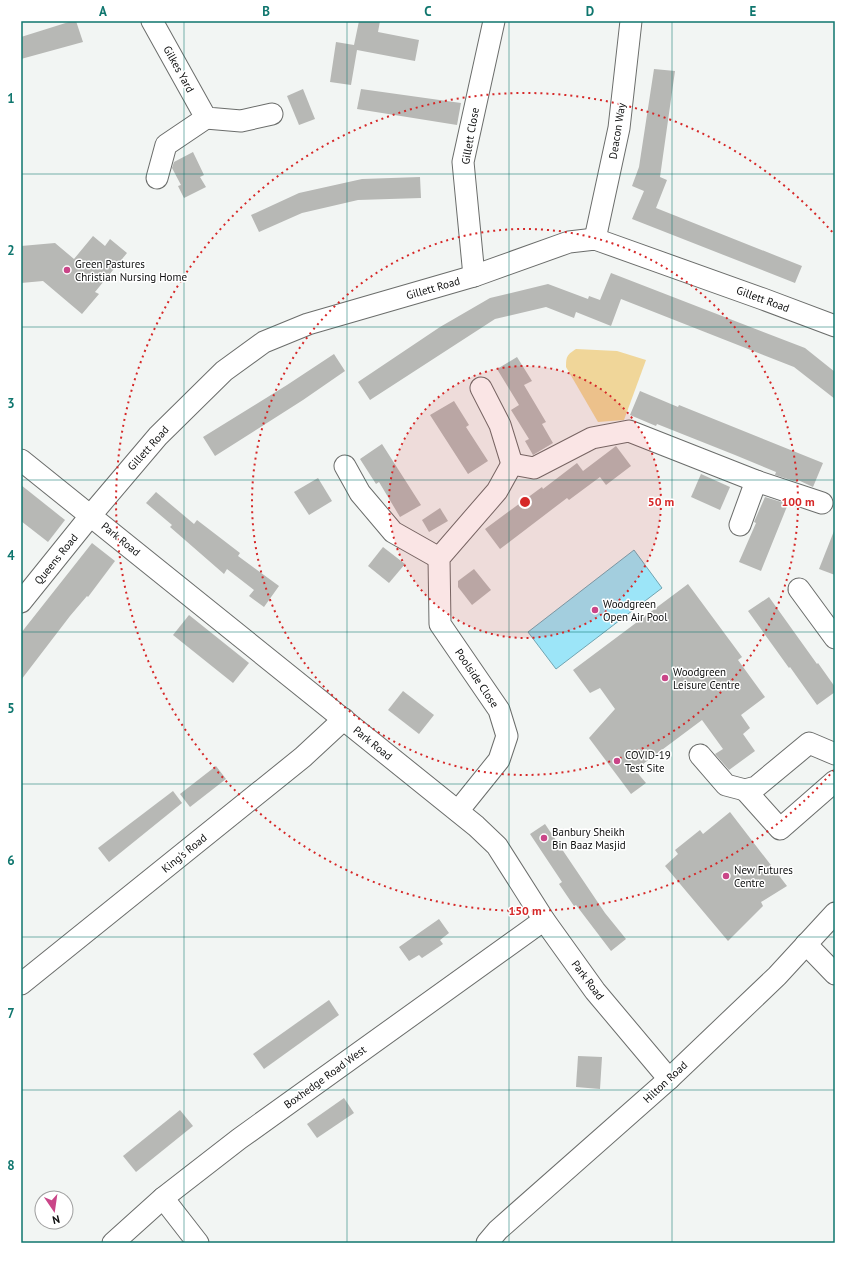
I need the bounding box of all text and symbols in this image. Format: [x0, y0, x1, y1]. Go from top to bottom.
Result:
text: A [99, 3, 107, 20]
text: B [262, 3, 270, 20]
text: C [424, 3, 432, 20]
text: D [586, 3, 594, 20]
text: E [750, 3, 757, 20]
street label: Gilkes Yard [160, 43, 198, 95]
text: 1 [7, 90, 15, 107]
street label: Deacon Way [606, 101, 628, 160]
street label: Gillett Close [458, 106, 482, 166]
text: 2 [7, 242, 15, 259]
place label: Green Pastures Christian Nursing Home [75, 257, 187, 284]
marker: Green Pastures Christian Nursing Home [62, 265, 72, 275]
street label: Gillett Road [404, 274, 462, 302]
street label: Gillett Road [735, 283, 791, 315]
text: 3 [7, 395, 15, 412]
street label: Gillett Road [124, 423, 172, 473]
text: 50 m [648, 494, 674, 509]
text: 100 m [781, 494, 815, 509]
centre of rings [518, 495, 532, 509]
street label: Park Road [99, 519, 143, 559]
street label: Queens Road [31, 531, 81, 587]
text: 4 [7, 547, 15, 564]
place label: Woodgreen Open Air Pool [603, 597, 668, 624]
marker: Woodgreen Open Air Pool [590, 605, 600, 615]
street label: Poolside Close [452, 646, 502, 711]
place label: Woodgreen Leisure Centre [673, 665, 740, 692]
marker: Woodgreen Leisure Centre [660, 673, 670, 683]
text: 5 [7, 700, 15, 717]
street label: Park Road [351, 723, 395, 763]
place label: COVID-19 Test Site [625, 748, 671, 775]
marker: COVID-19 Test Site [612, 756, 622, 766]
place label: Banbury Sheikh Bin Baaz Masjid [552, 825, 626, 852]
street label: King's Road [159, 830, 210, 875]
marker: Banbury Sheikh Bin Baaz Masjid [539, 833, 549, 843]
text: 6 [7, 852, 15, 869]
place label: New Futures Centre [734, 863, 793, 890]
marker: New Futures Centre [721, 871, 731, 881]
text: 150 m [508, 903, 542, 918]
street label: Park Road [569, 957, 608, 1003]
text: 7 [7, 1005, 15, 1022]
street label: Boxhedge Road West [281, 1042, 369, 1112]
street label: Hilton Road [640, 1058, 690, 1106]
text: 8 [7, 1157, 15, 1174]
north arrow [34, 1190, 74, 1230]
text: N [51, 1212, 61, 1227]

